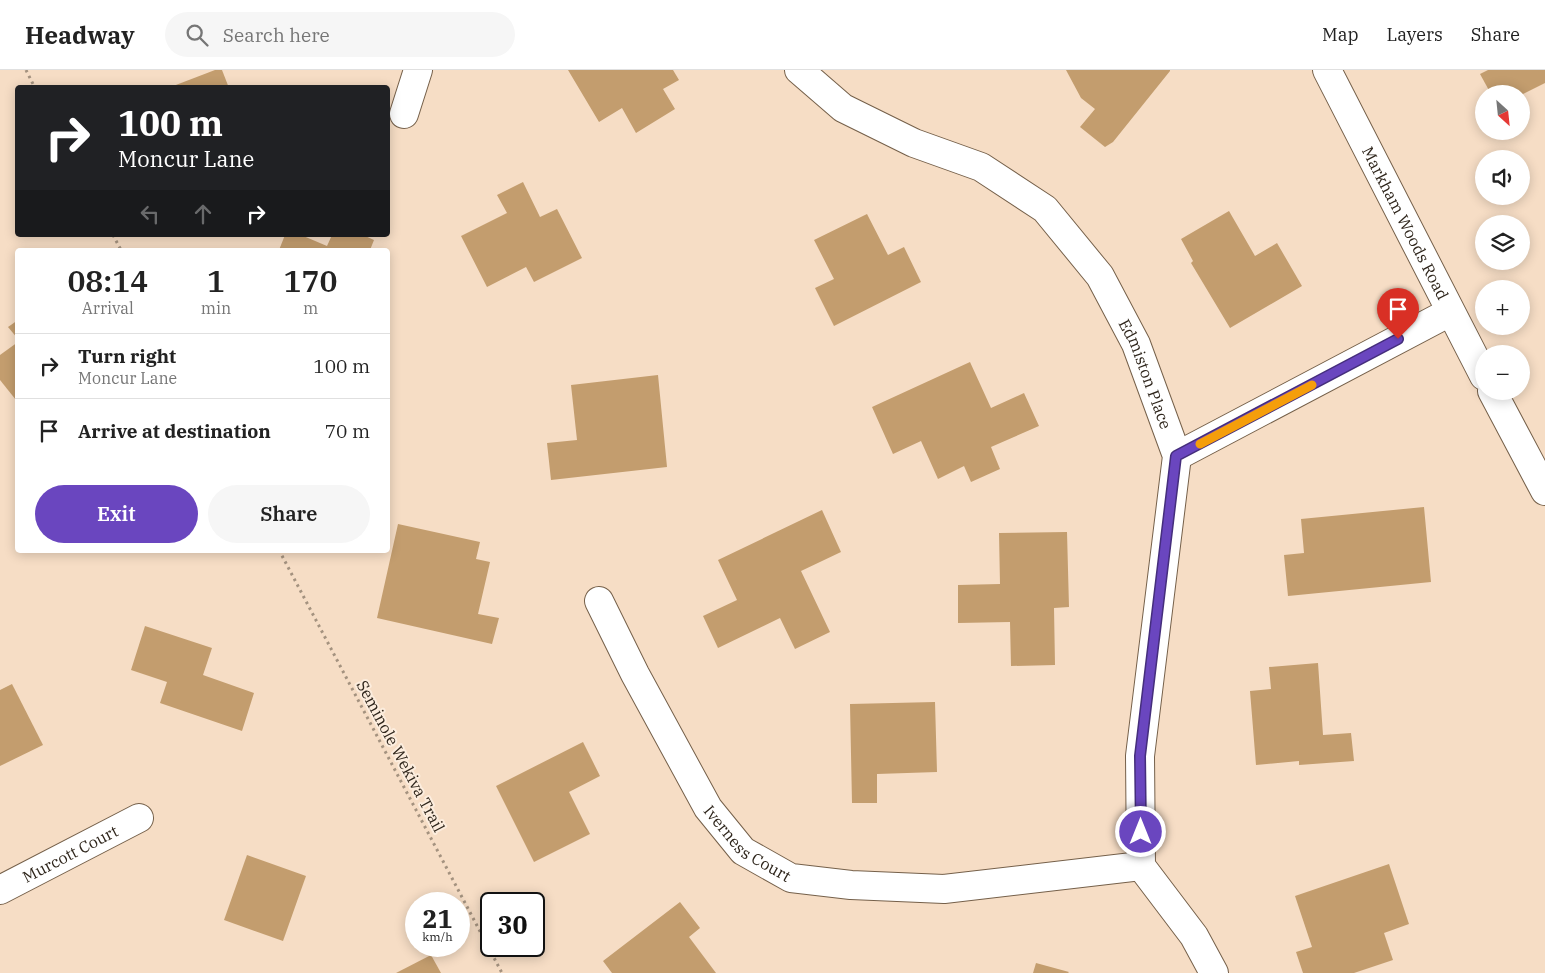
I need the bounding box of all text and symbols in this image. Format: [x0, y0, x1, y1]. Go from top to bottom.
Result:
search box [165, 12, 515, 57]
text: Headway [25, 19, 135, 51]
icon: search [183, 21, 211, 49]
text: Search here [223, 23, 330, 47]
text: Map [1322, 23, 1359, 46]
text: Layers [1387, 23, 1443, 46]
text: Share [1471, 23, 1520, 46]
north arrow [1475, 85, 1530, 140]
map controls [1475, 85, 1530, 400]
text: 100 m [118, 100, 223, 146]
icon: right [35, 105, 100, 170]
street label: Markham Woods Road [1358, 143, 1453, 303]
text: Moncur Lane [118, 144, 254, 173]
button: sound [1475, 150, 1530, 205]
icon: left [136, 200, 164, 228]
icon: ahead [189, 200, 217, 228]
icon: right [242, 200, 270, 228]
button: layers [1475, 215, 1530, 270]
text: 08:14 [67, 261, 148, 300]
text: 1 [207, 261, 225, 300]
text: 170 [284, 261, 338, 300]
button: + [1475, 280, 1530, 335]
pin [1377, 288, 1419, 339]
icon: arrive [1384, 295, 1412, 323]
text: Arrival [82, 298, 134, 318]
text: min [201, 298, 231, 318]
text: m [303, 298, 318, 318]
street label: Edmiston Place [1115, 315, 1176, 432]
text: Turn right [78, 344, 176, 368]
button: − [1475, 345, 1530, 400]
icon: right [35, 352, 63, 380]
text: 100 m [313, 354, 370, 378]
text: Moncur Lane [78, 368, 177, 388]
icon: arrive [35, 417, 63, 445]
text: Arrive at destination [78, 419, 271, 443]
text: 70 m [325, 419, 370, 443]
button: Exit [35, 485, 198, 543]
button: Share [208, 485, 370, 543]
street label: Seminole Wekiva Trail [353, 677, 450, 835]
street label: Iverness Court [700, 801, 795, 886]
position arrow [1114, 805, 1166, 857]
street label: Murcott Court [19, 820, 122, 887]
speed limit sign: 30 [480, 892, 545, 957]
text: 21 [422, 902, 453, 935]
text: km/h [422, 929, 453, 944]

